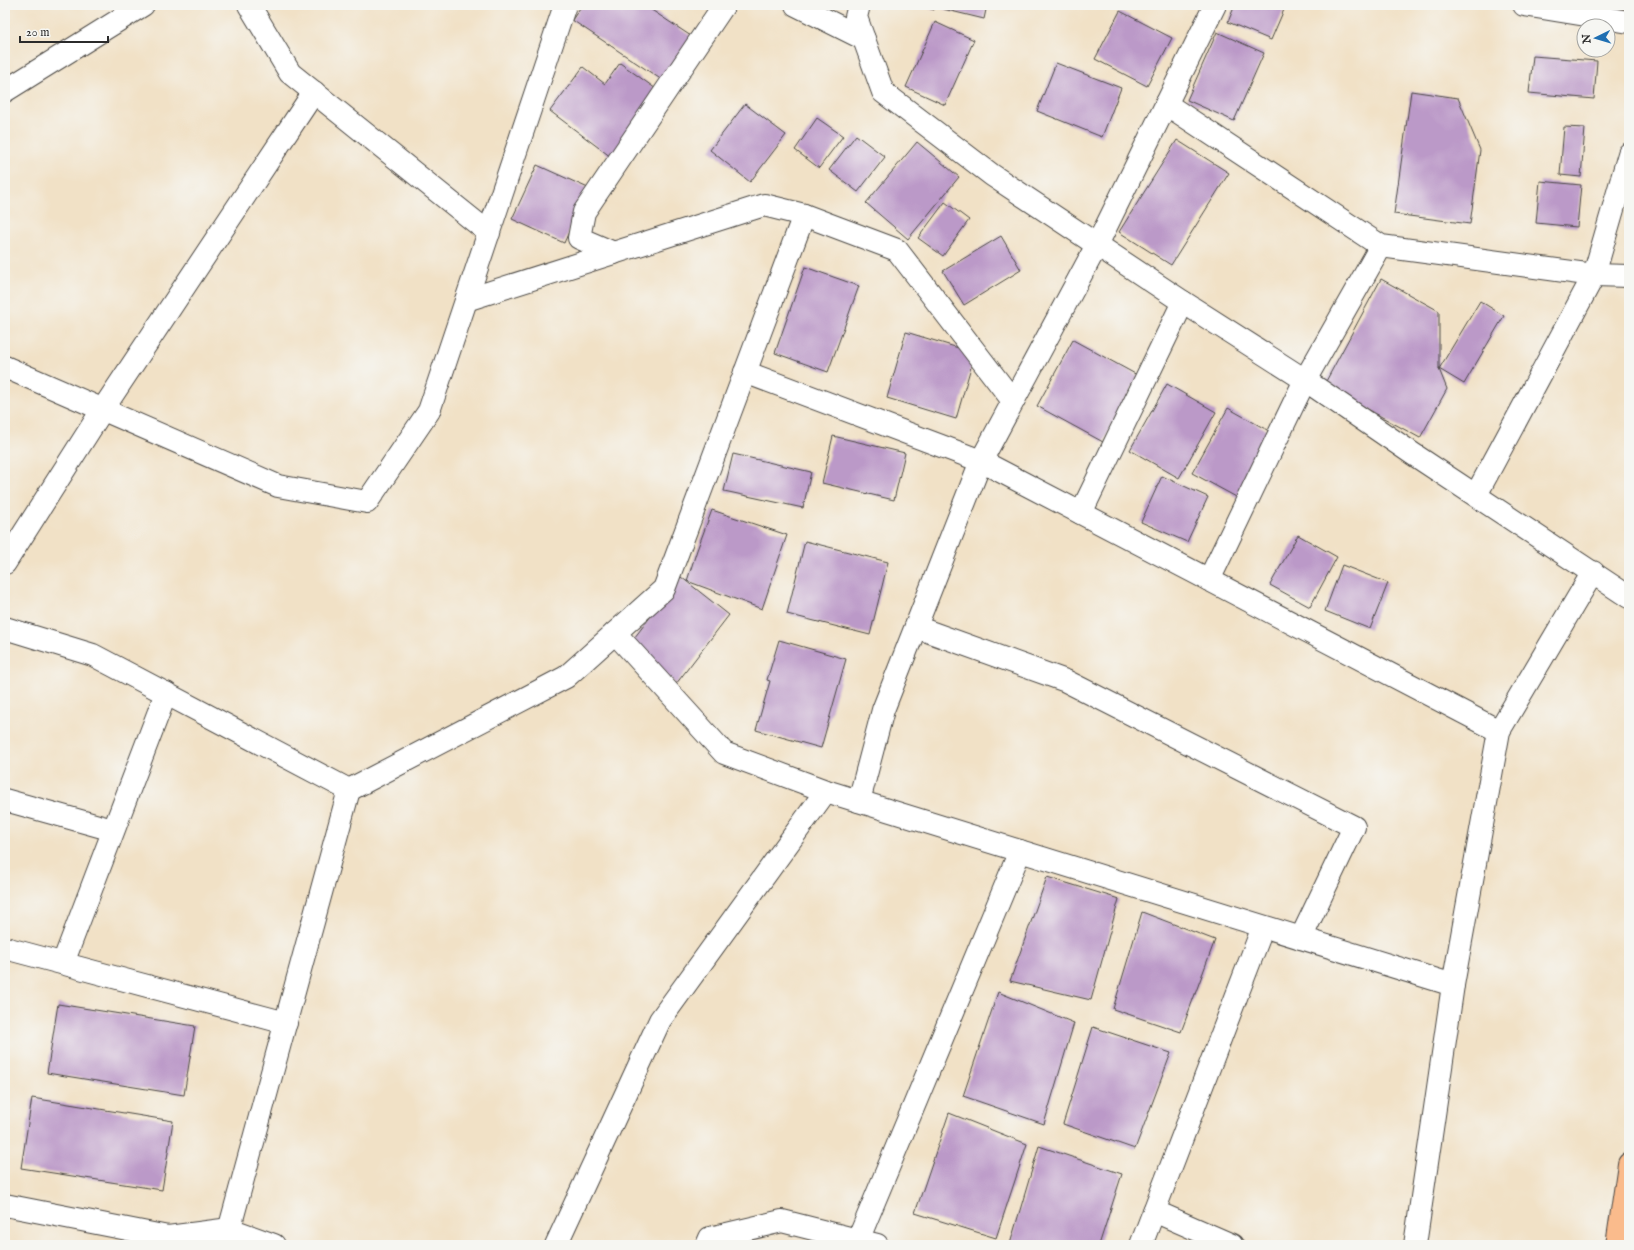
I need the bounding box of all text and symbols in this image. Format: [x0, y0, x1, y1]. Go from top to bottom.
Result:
scale bar [20, 18, 108, 44]
north arrow [1576, 18, 1616, 58]
text: 20 m [26, 25, 49, 40]
text: N [1580, 33, 1595, 45]

